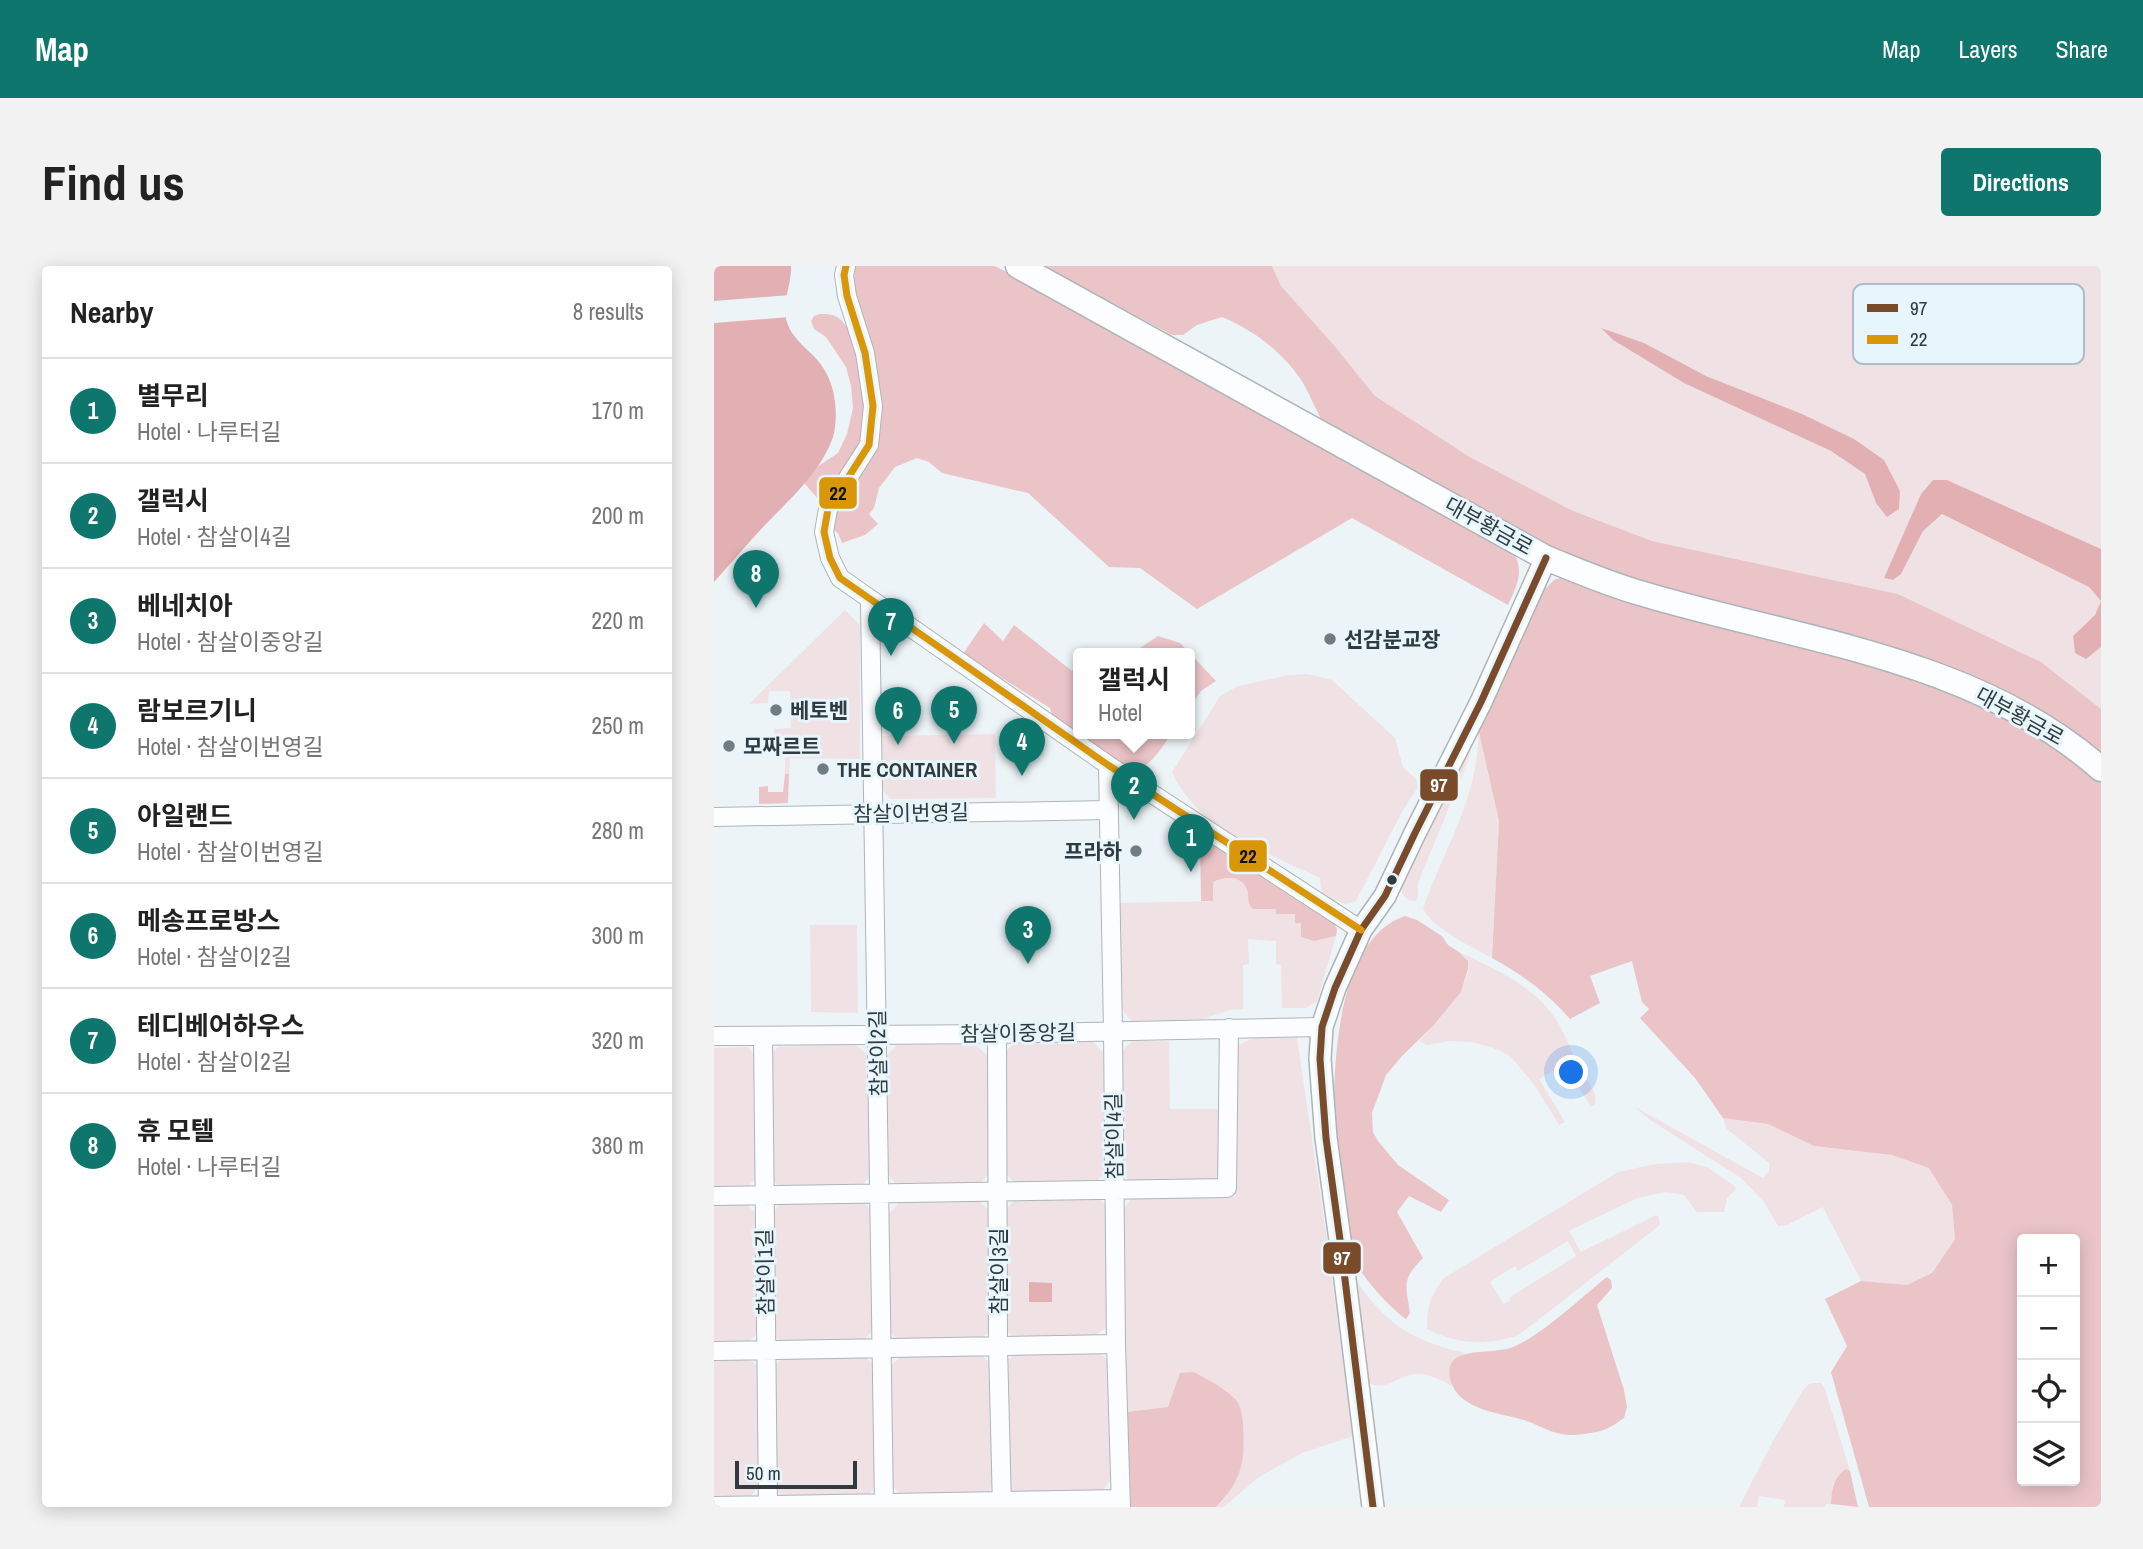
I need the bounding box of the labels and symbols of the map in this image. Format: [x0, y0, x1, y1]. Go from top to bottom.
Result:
legend [1853, 284, 2084, 364]
text: 97 [1910, 295, 1928, 321]
text: 22 [1910, 326, 1927, 352]
line badge: 22 [818, 476, 858, 510]
text: 22 [829, 480, 847, 506]
street label: 대부황금로 [1440, 490, 1538, 562]
pin: 8 [733, 550, 779, 608]
pin: 7 [868, 598, 914, 656]
place label: 선감분교장 [1344, 625, 1441, 654]
marker: 선감분교장 [1322, 631, 1338, 647]
street label: 대부황금로 [1971, 680, 2069, 752]
pin: 5 [931, 686, 977, 744]
pin: 6 [875, 687, 921, 745]
place label: 베토벤 [790, 696, 848, 725]
marker: 베토벤 [768, 702, 784, 718]
pin: 4 [999, 718, 1045, 776]
place label: 모짜르트 [743, 732, 820, 761]
marker: 모짜르트 [721, 738, 737, 754]
place label: THE CONTAINER [837, 755, 978, 784]
marker: THE CONTAINER [815, 761, 831, 777]
pin: 2 [1111, 762, 1157, 820]
line badge: 97 [1419, 768, 1459, 802]
text: 97 [1430, 772, 1448, 798]
street label: 참살이번영길 [853, 797, 969, 829]
pin: 1 [1168, 814, 1214, 872]
place label: 프라하 [1064, 837, 1122, 866]
line badge: 22 [1228, 839, 1268, 873]
marker: 프라하 [1128, 843, 1144, 859]
text: 22 [1239, 843, 1257, 869]
unlabelled marker [1385, 873, 1399, 887]
pin: 3 [1005, 906, 1051, 964]
street label: 참살이2길 [863, 1009, 893, 1097]
street label: 참살이중앙길 [960, 1017, 1076, 1049]
your location [1554, 1055, 1588, 1089]
street label: 참살이4길 [1099, 1092, 1129, 1180]
street label: 참살이1길 [750, 1228, 780, 1316]
street label: 참살이3길 [984, 1228, 1013, 1314]
line badge: 97 [1322, 1241, 1362, 1275]
text: 97 [1333, 1245, 1351, 1271]
scale bar [735, 1458, 858, 1490]

